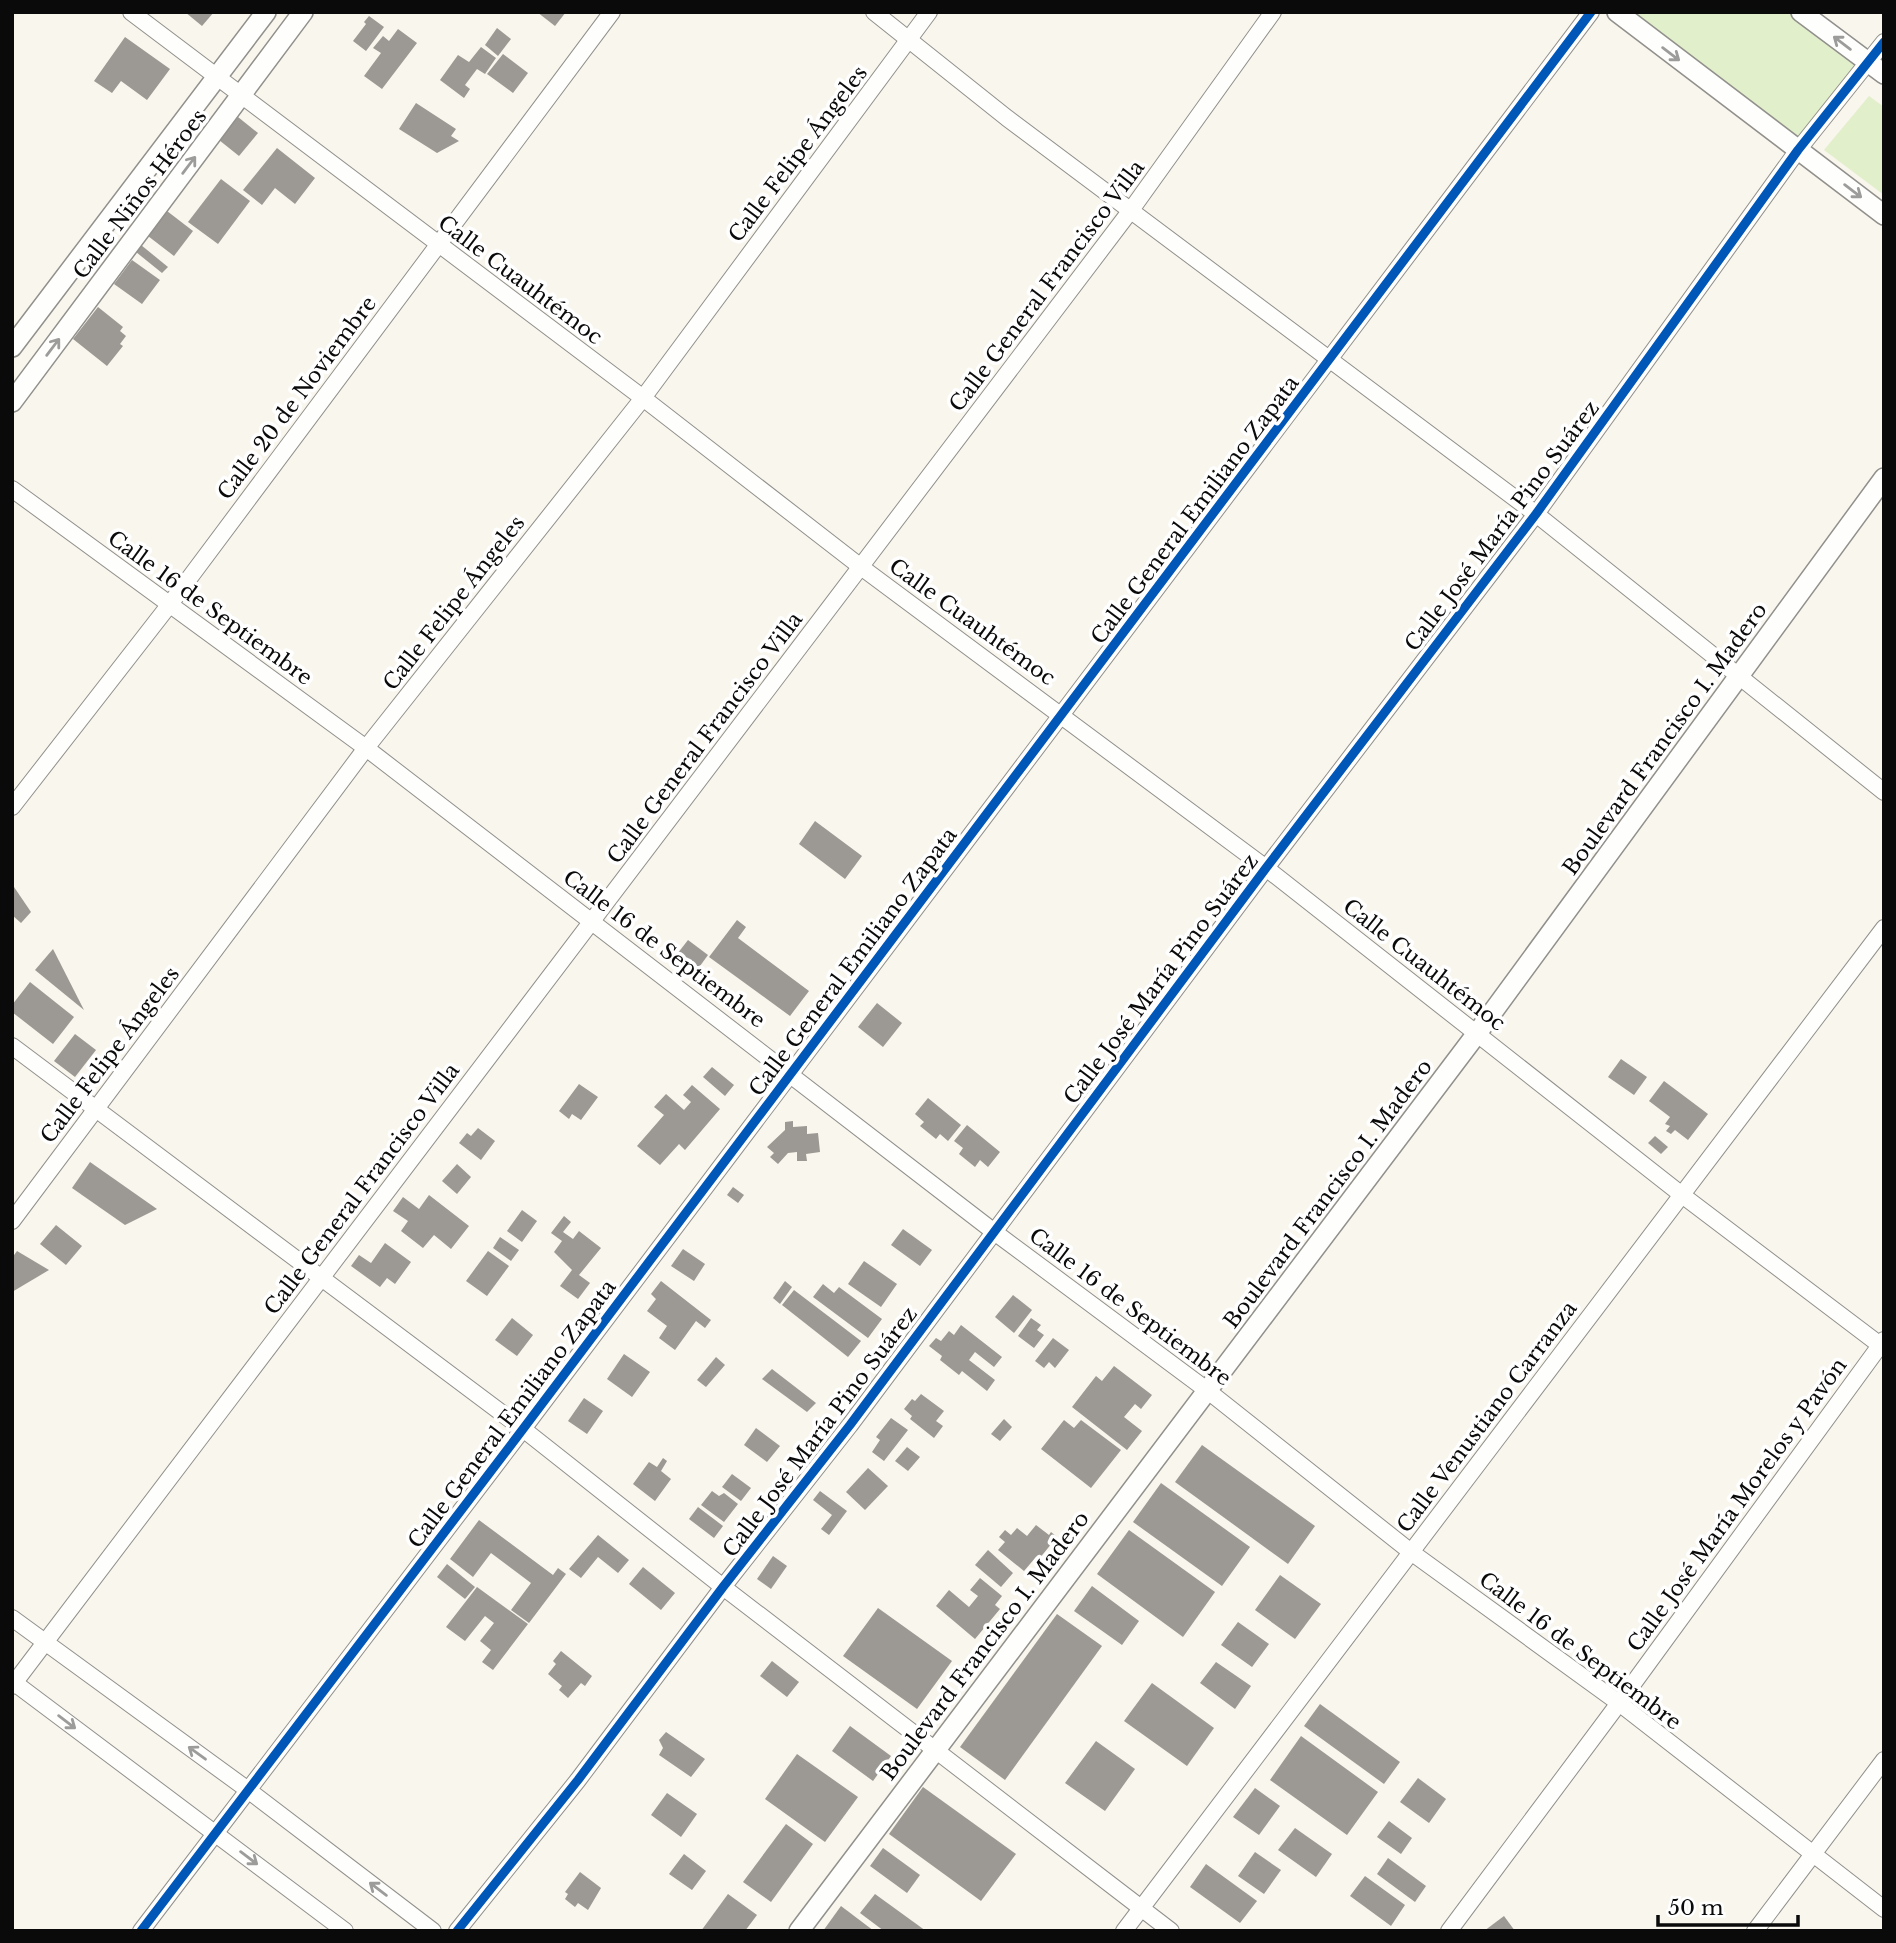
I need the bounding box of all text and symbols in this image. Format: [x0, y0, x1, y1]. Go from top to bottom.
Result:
one-way arrow [1833, 36, 1852, 51]
one-way arrow [1662, 46, 1680, 61]
street label: Calle Felipe Ángeles [723, 61, 873, 247]
street label: Calle Niños Héroes [68, 104, 212, 284]
street label: Calle General Francisco Villa [944, 155, 1150, 417]
one-way arrow [182, 156, 197, 175]
one-way arrow [1843, 184, 1861, 199]
street label: Calle Cuauhtémoc [433, 210, 607, 350]
street label: Calle 20 de Noviembre [212, 291, 382, 505]
one-way arrow [46, 338, 61, 357]
street label: Calle General Emiliano Zapata [1085, 370, 1305, 649]
street label: Calle José María Pino Suárez [1399, 396, 1605, 656]
street label: Calle Felipe Ángeles [378, 510, 530, 696]
street label: Calle 16 de Septiembre [103, 525, 317, 691]
street label: Calle Cuauhtémoc [884, 553, 1060, 691]
street label: Boulevard Francisco I. Madero [1557, 598, 1773, 880]
street label: Calle General Francisco Villa [602, 607, 808, 869]
street label: Calle General Emiliano Zapata [743, 822, 963, 1101]
street label: Calle José María Pino Suárez [1058, 849, 1264, 1109]
street label: Calle 16 de Septiembre [558, 864, 770, 1034]
street label: Calle Cuauhtémoc [1338, 894, 1510, 1036]
street label: Calle Felipe Ángeles [35, 962, 185, 1148]
street label: Boulevard Francisco I. Madero [1218, 1054, 1438, 1334]
street label: Calle General Francisco Villa [259, 1058, 465, 1320]
street label: Calle 16 de Septiembre [1024, 1222, 1236, 1392]
street label: Calle General Emiliano Zapata [402, 1274, 622, 1553]
street label: Calle Venustiano Carranza [1391, 1296, 1583, 1538]
street label: Calle José María Pino Suárez [717, 1302, 923, 1562]
street label: Calle José María Morelos y Pavón [1622, 1353, 1852, 1657]
street label: Boulevard Francisco I. Madero [875, 1506, 1095, 1786]
street label: Calle 16 de Septiembre [1474, 1566, 1686, 1736]
one-way arrow [57, 1715, 76, 1729]
one-way arrow [187, 1746, 206, 1761]
one-way arrow [240, 1850, 259, 1865]
one-way arrow [370, 1882, 388, 1897]
scale bar [1658, 1884, 1798, 1928]
text: 50 m [1668, 1895, 1724, 1921]

